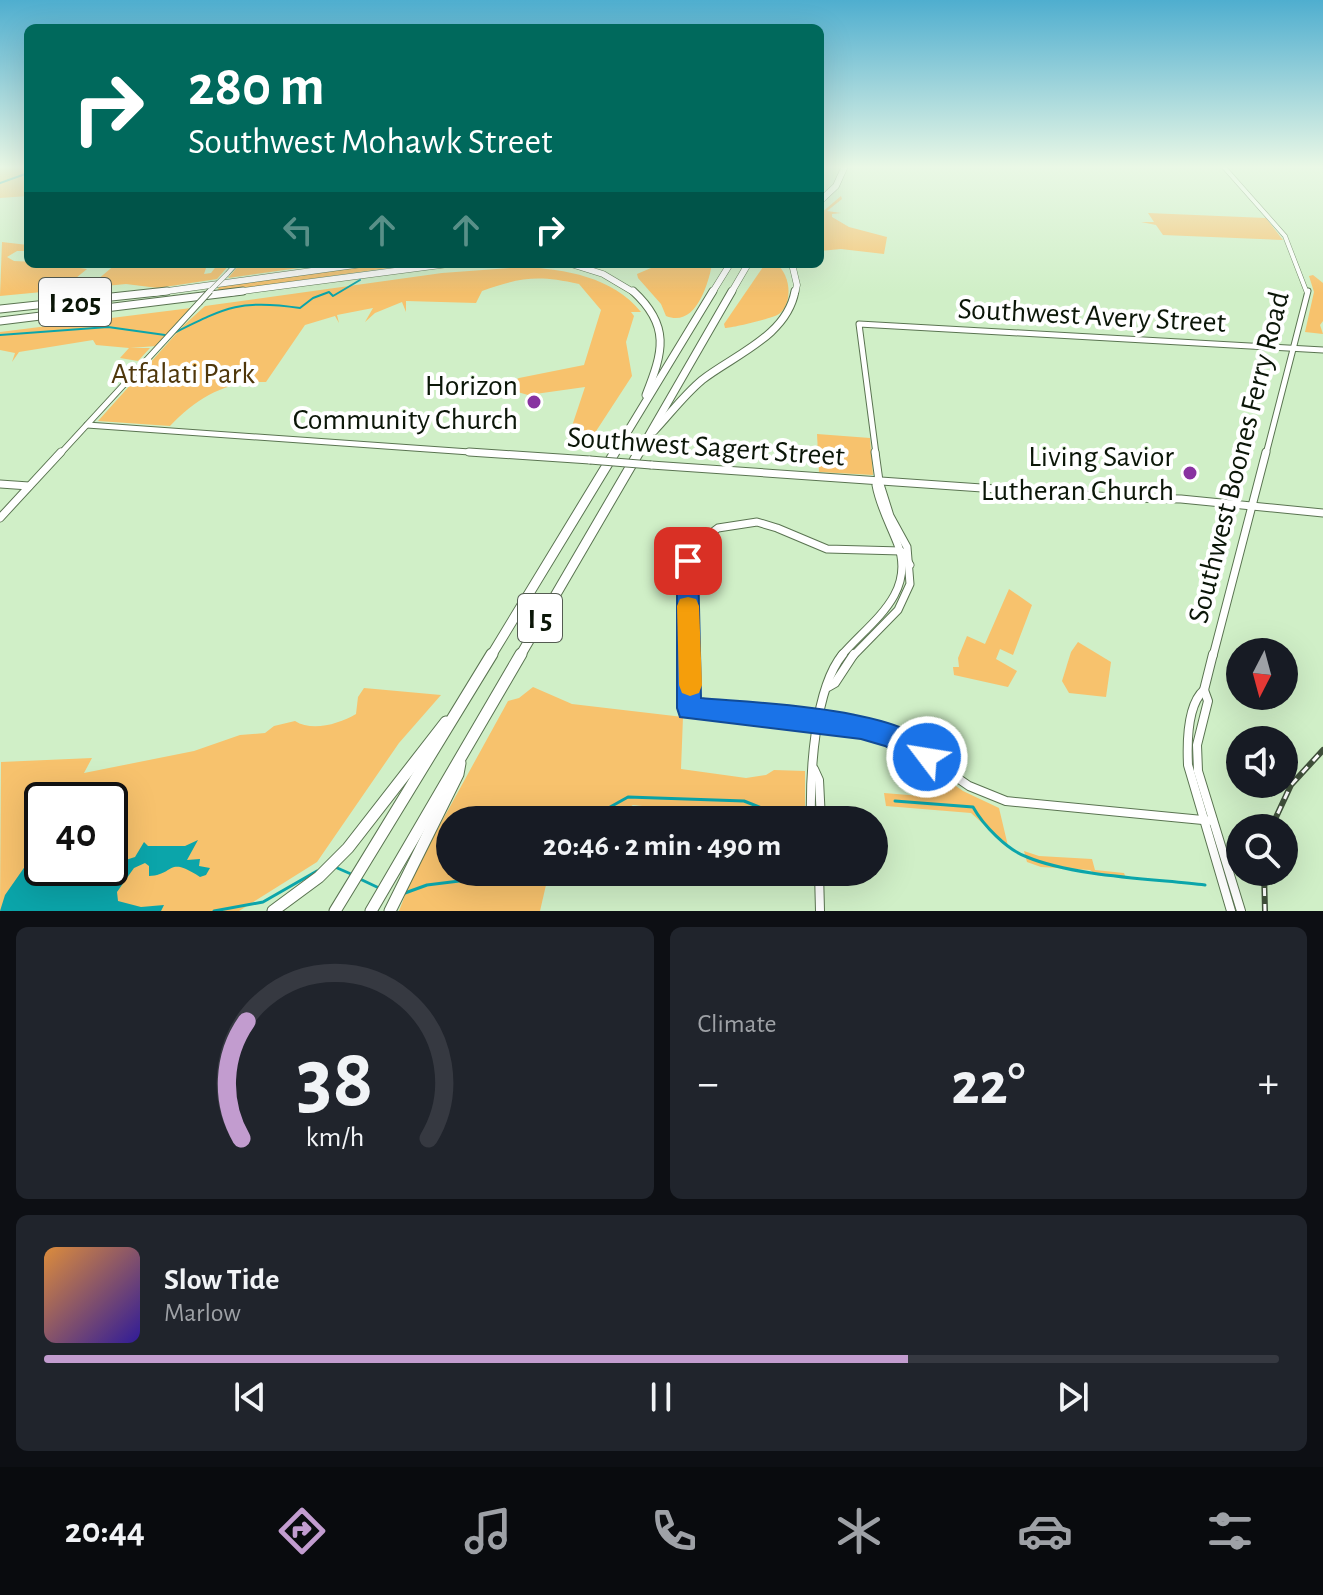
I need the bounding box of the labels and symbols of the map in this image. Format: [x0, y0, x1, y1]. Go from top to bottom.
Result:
road number: I 205 [39, 278, 111, 326]
street label: Southwest Boones Ferry Road [1183, 288, 1295, 626]
street label: Southwest Avery Street [957, 294, 1227, 338]
park label: Atfalati Park [111, 359, 255, 389]
place label: Horizon Community Church [293, 371, 518, 435]
marker: Horizon Community Church [525, 393, 543, 411]
street label: Southwest Sagert Street [566, 422, 846, 472]
place label: Living Savior Lutheran Church [981, 442, 1174, 506]
marker: Living Savior Lutheran Church [1181, 464, 1199, 482]
pin [654, 527, 722, 595]
road number: I 5 [518, 594, 562, 642]
north arrow [1226, 638, 1298, 710]
position arrow [885, 715, 969, 799]
speed limit sign: 40 [24, 782, 128, 886]

